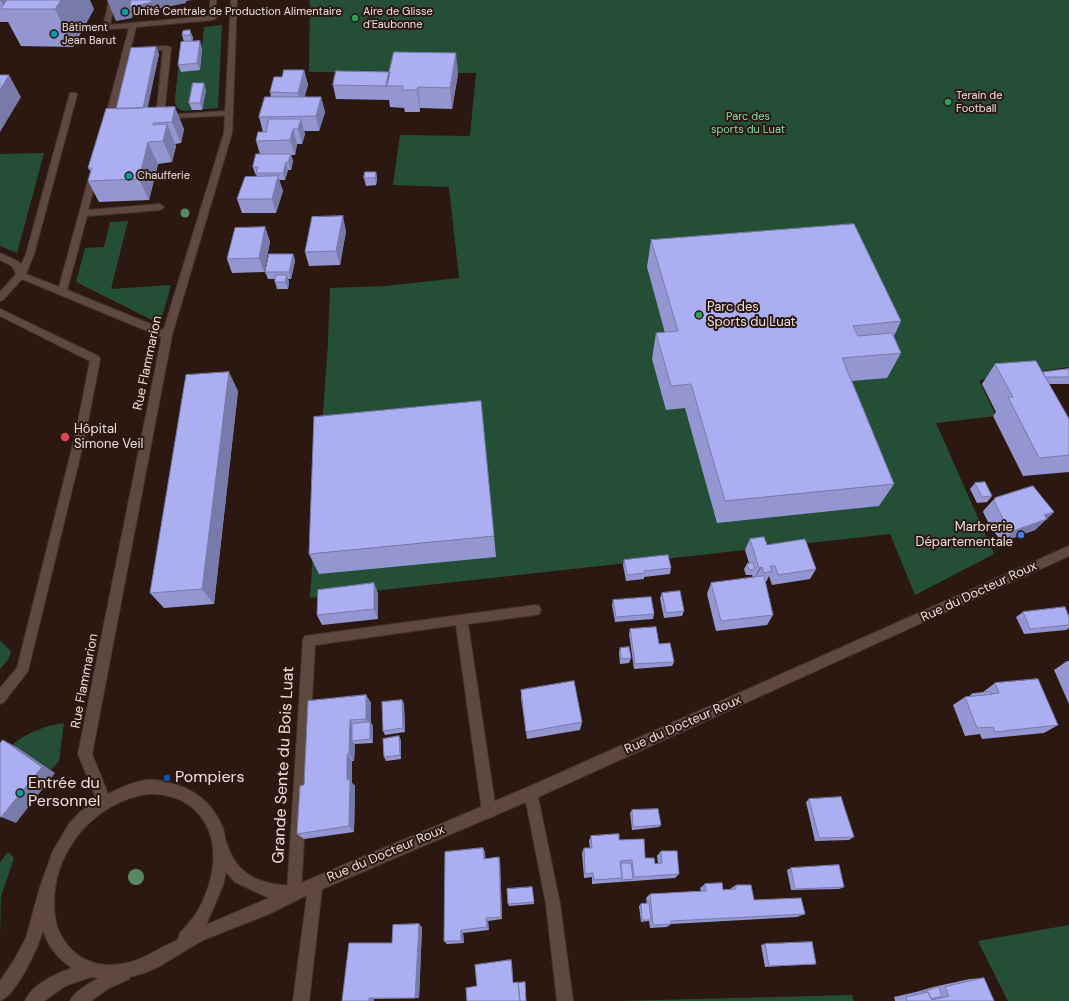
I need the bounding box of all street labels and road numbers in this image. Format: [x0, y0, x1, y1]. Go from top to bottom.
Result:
street label: Rue Flammarion [130, 314, 166, 412]
street label: Rue du Docteur Roux [919, 558, 1039, 626]
street label: Rue Flammarion [68, 632, 102, 730]
street label: Grande Sente du Bois Luat [269, 666, 299, 864]
street label: Rue du Docteur Roux [622, 692, 744, 758]
street label: Rue du Docteur Roux [325, 822, 447, 886]

